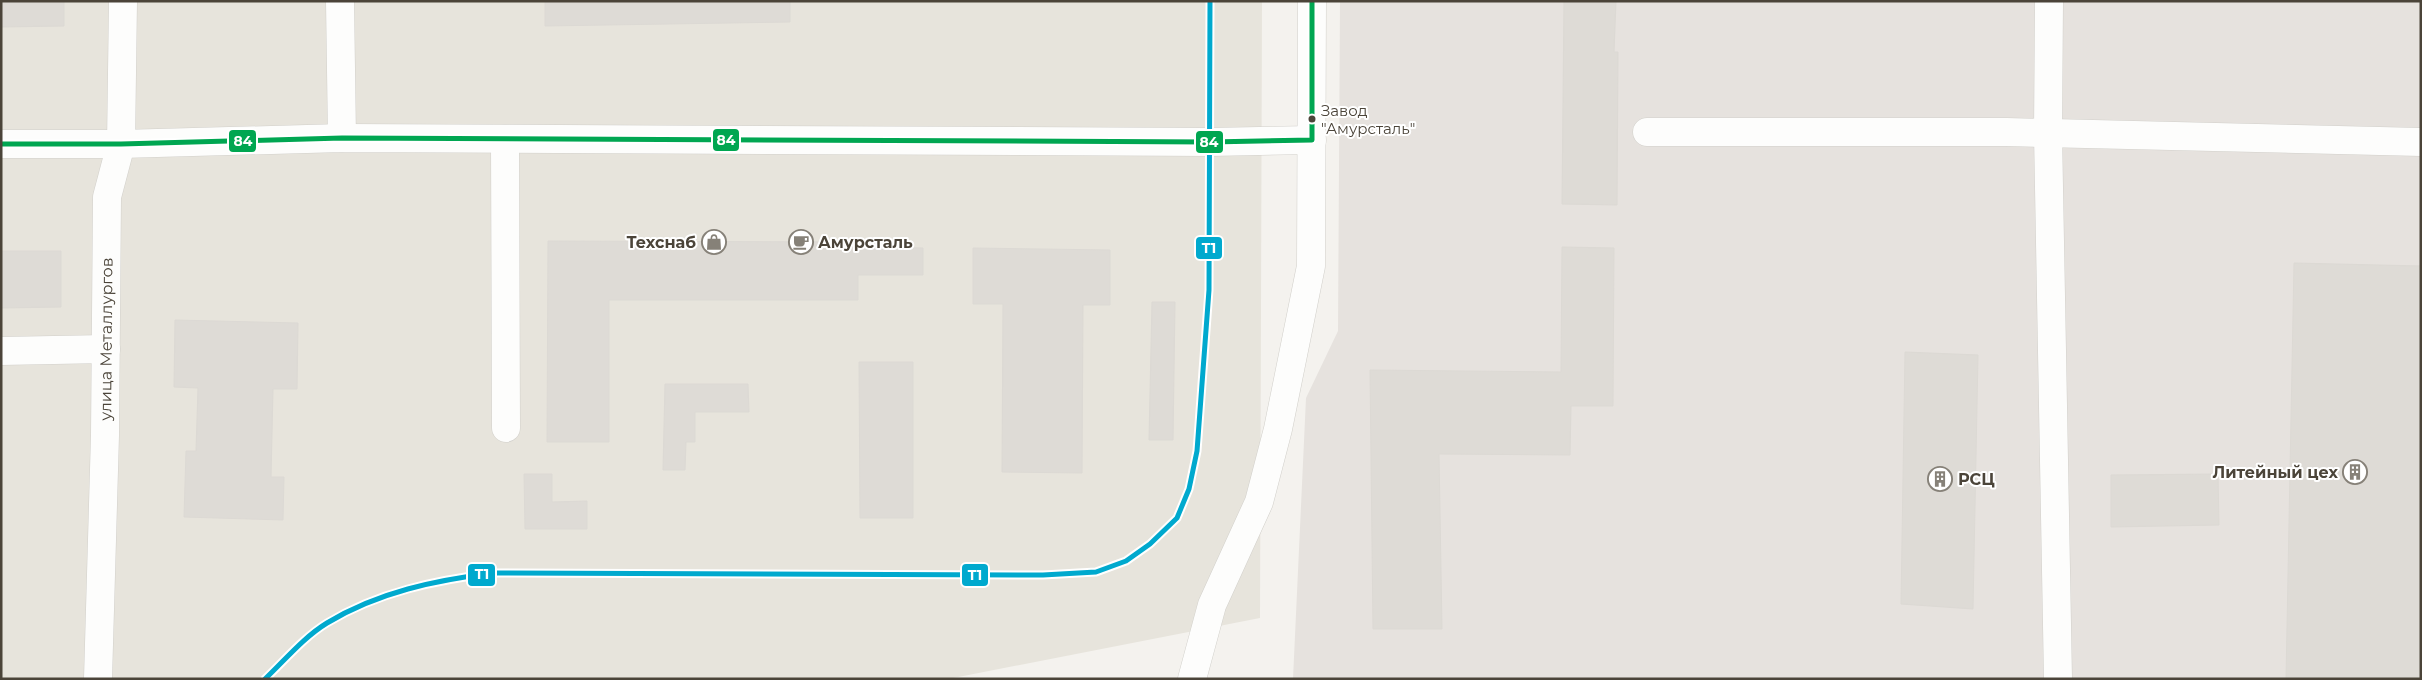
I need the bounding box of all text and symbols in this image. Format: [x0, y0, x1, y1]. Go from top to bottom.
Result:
place label: Завод "Амурсталь" [1321, 101, 1415, 138]
marker: Завод "Амурсталь" [1307, 114, 1317, 124]
line badge: 84 [712, 128, 740, 152]
line badge: 84 [228, 129, 257, 153]
line badge: 84 [1195, 130, 1224, 154]
text: 84 [717, 131, 736, 149]
text: 84 [234, 132, 253, 150]
text: 84 [1200, 133, 1219, 151]
shop icon: Техснаб [701, 229, 727, 255]
cafe icon: Амурсталь [788, 229, 814, 255]
place label: Техснаб [626, 233, 696, 252]
place label: Амурсталь [818, 233, 913, 252]
line badge: T1 [1195, 236, 1223, 260]
text: T1 [1202, 239, 1216, 257]
street label: улица Металлургов [96, 257, 116, 422]
building icon: Литейный цех [2342, 459, 2368, 485]
place label: Литейный цех [2212, 463, 2339, 482]
building icon: РСЦ [1927, 466, 1953, 492]
place label: РСЦ [1958, 470, 1995, 489]
line badge: T1 [467, 563, 496, 587]
line badge: T1 [961, 563, 989, 587]
text: T1 [475, 565, 489, 583]
text: T1 [968, 566, 982, 584]

